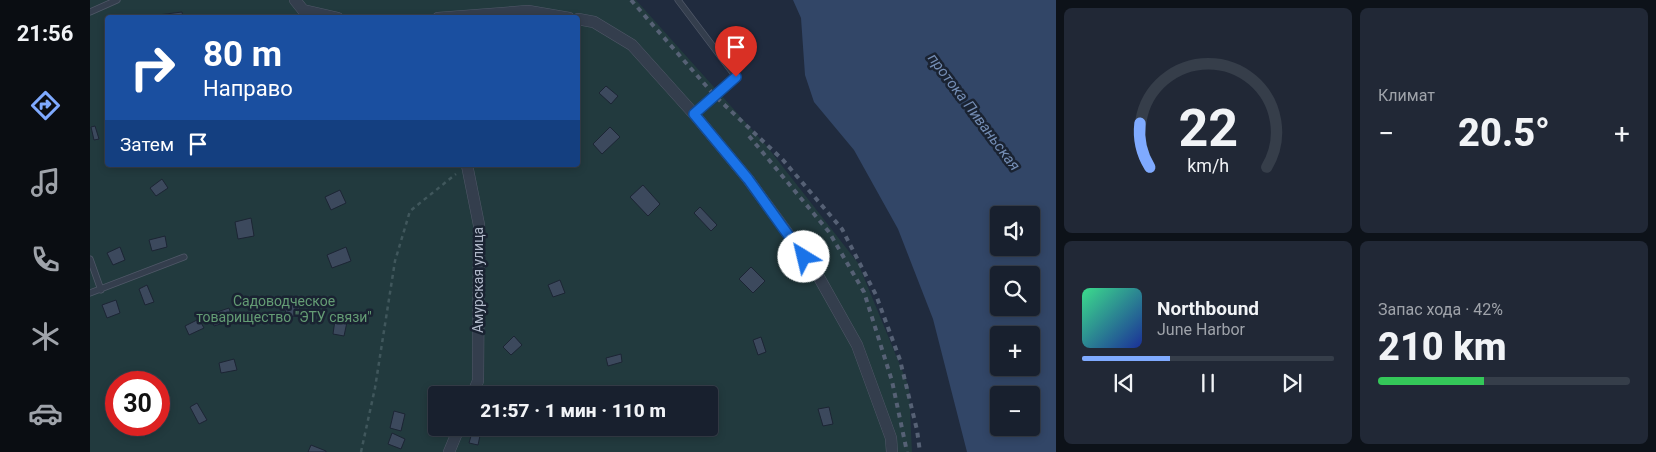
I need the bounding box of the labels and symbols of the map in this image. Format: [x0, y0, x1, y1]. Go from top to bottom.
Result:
pin [715, 26, 757, 77]
water label: протока Пиваньская [924, 50, 1024, 174]
street label: Амурская улица [470, 227, 486, 333]
position arrow [777, 230, 829, 282]
park label: Садоводческое товарищество "ЭТУ связи" [196, 293, 372, 325]
speed limit sign: 30 [105, 371, 170, 436]

